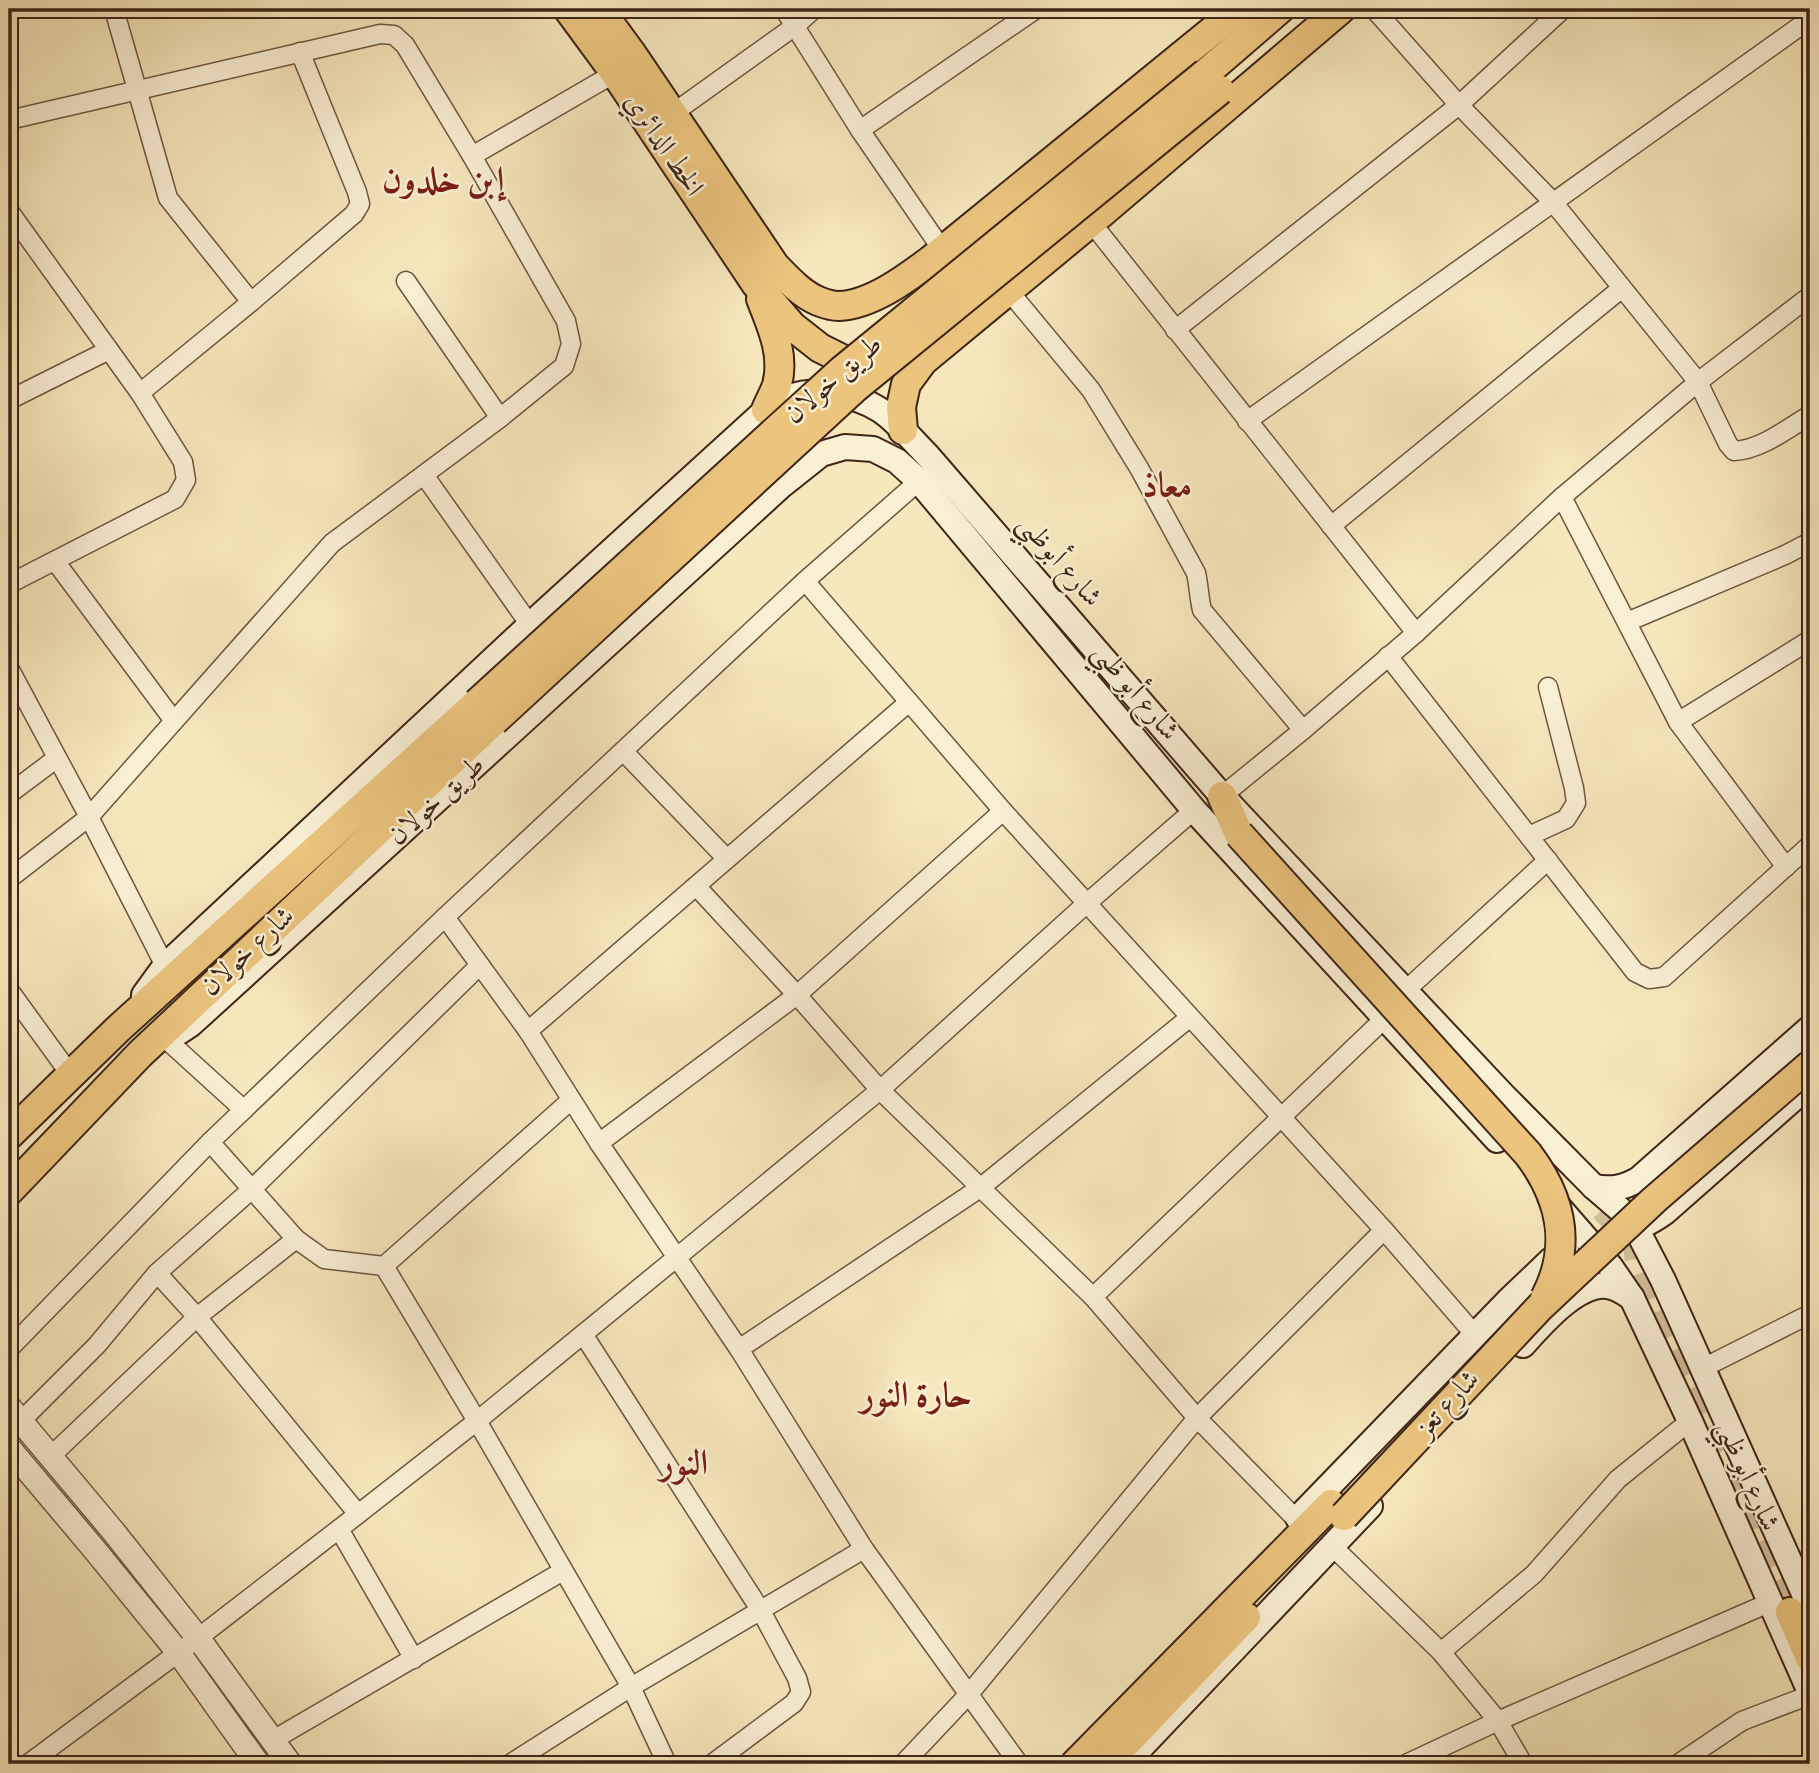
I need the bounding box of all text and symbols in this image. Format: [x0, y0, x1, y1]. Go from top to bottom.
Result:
street label: الخط الدائري [613, 85, 712, 205]
district label: إبن خلدون [382, 158, 507, 206]
street label: طريق خولان [776, 326, 892, 434]
district label: معاذ [1142, 463, 1192, 511]
street label: شارع أبوظبي [1004, 505, 1112, 619]
street label: شارع أبو ظبي [1078, 633, 1189, 753]
street label: طريق خولان [380, 747, 494, 855]
street label: شارع خولان [192, 898, 305, 1007]
street label: شارع تعز [1405, 1362, 1491, 1450]
district label: حارة النور [856, 1373, 972, 1421]
street label: شارع أبو ظبي [1701, 1414, 1791, 1540]
district label: النور [656, 1441, 708, 1489]

